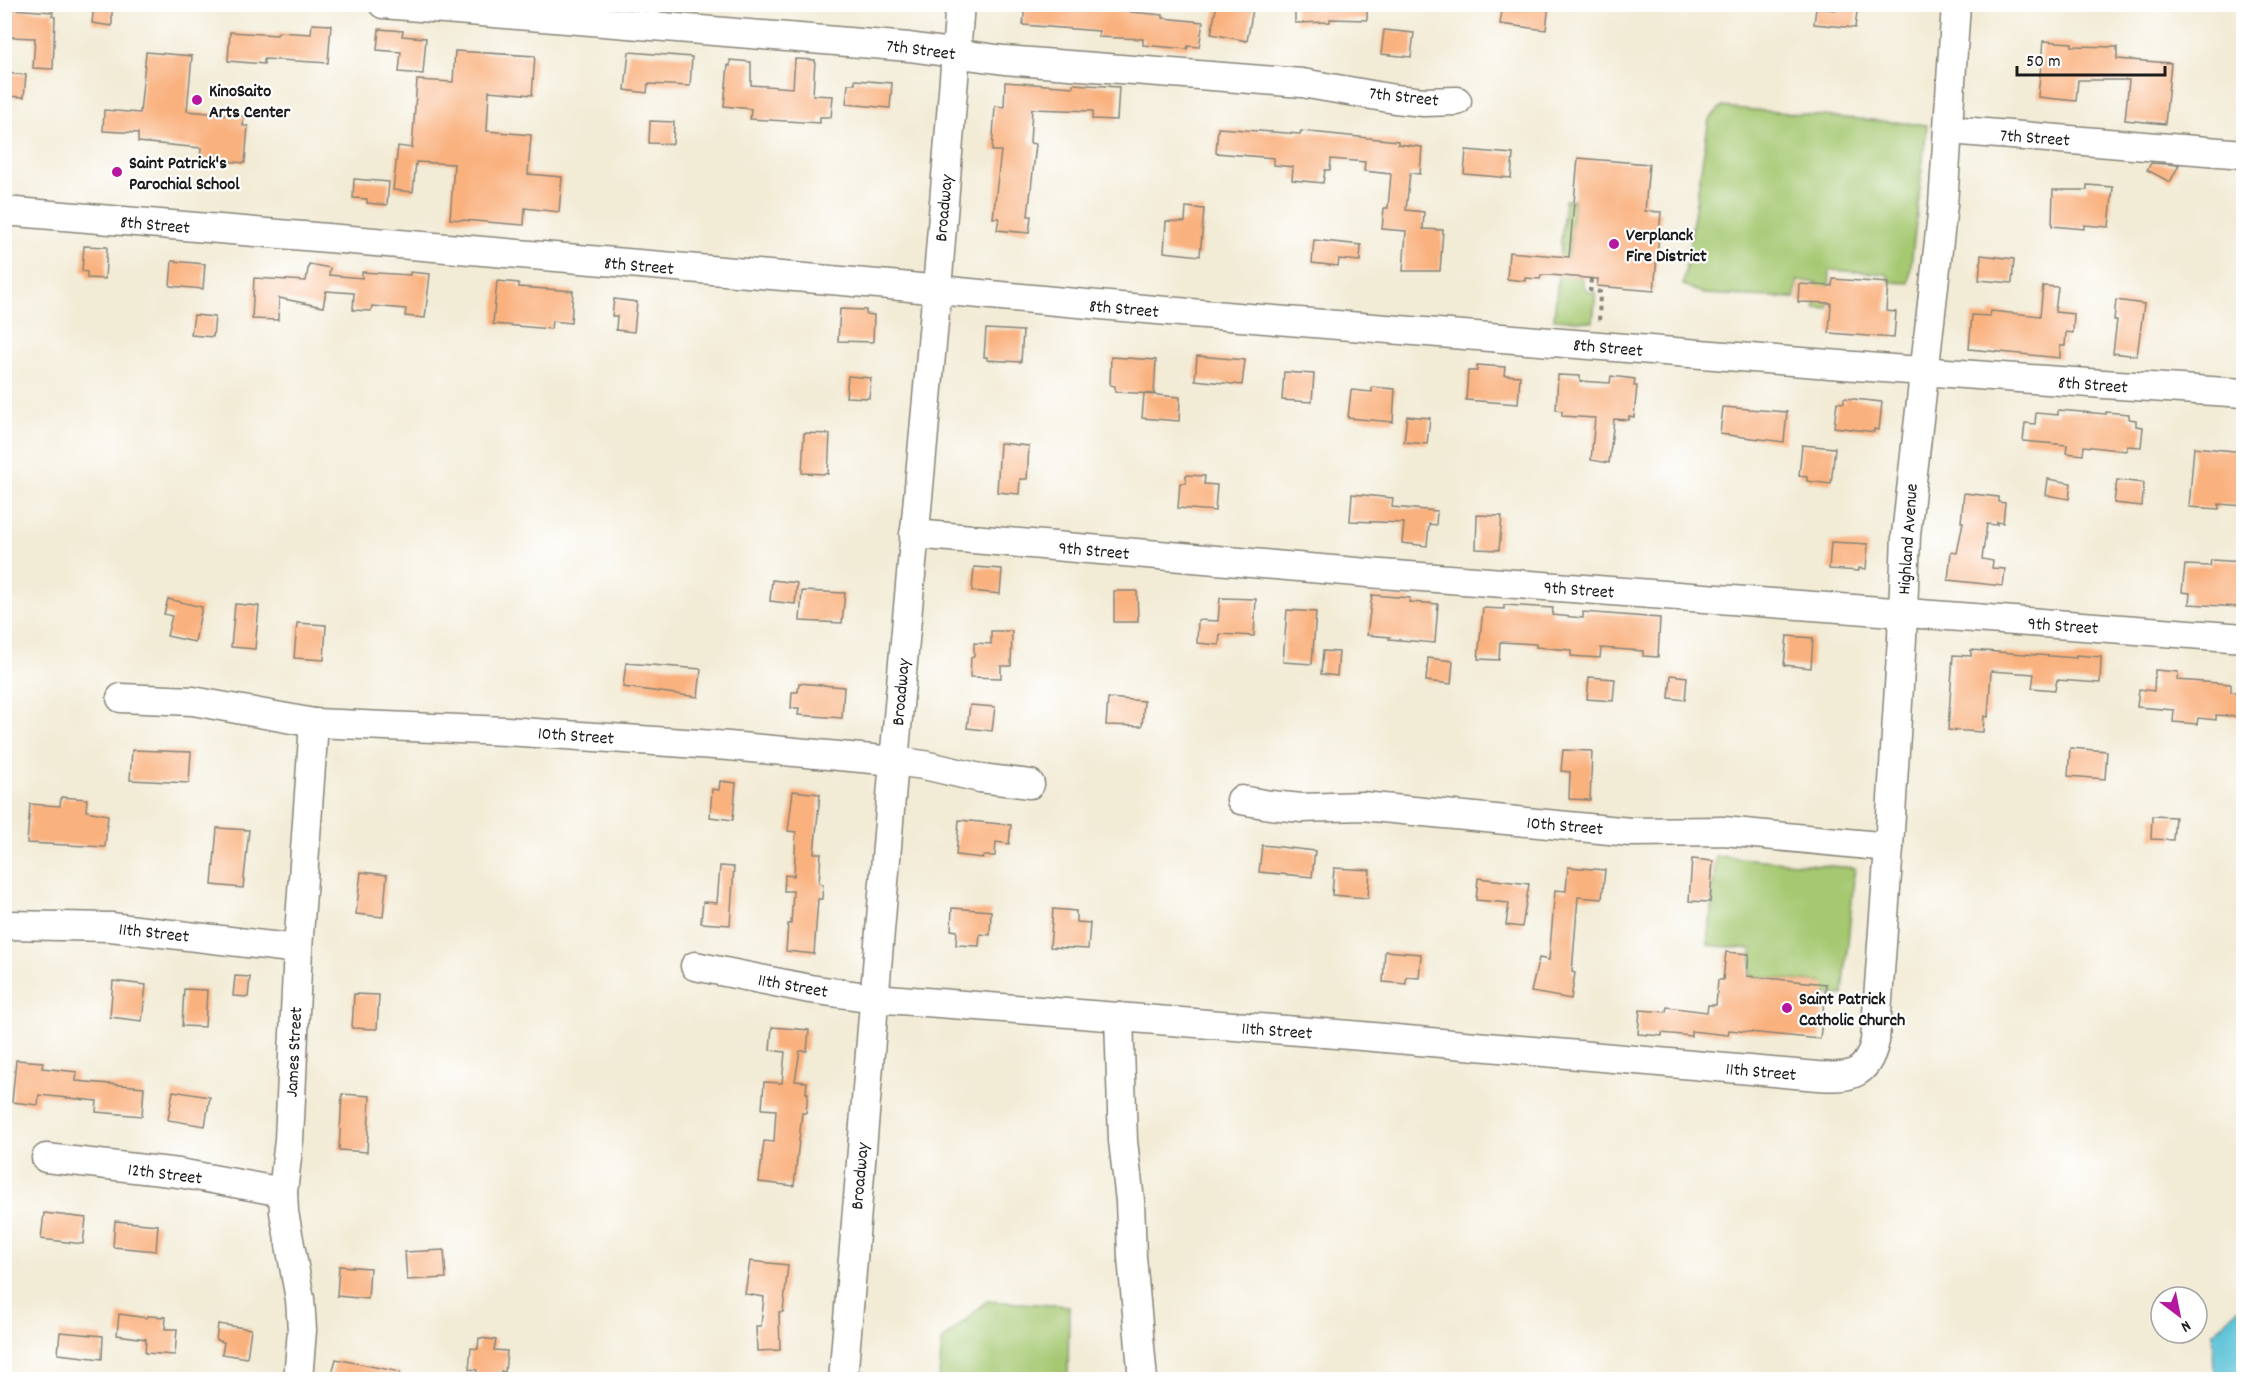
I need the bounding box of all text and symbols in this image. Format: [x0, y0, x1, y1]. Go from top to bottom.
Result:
street label: 7th Street [885, 35, 957, 68]
scale bar [2017, 39, 2166, 77]
text: 50 m [2026, 50, 2061, 75]
place label: KinoSaito Arts Center [209, 80, 291, 126]
street label: 7th Street [1368, 82, 1440, 115]
marker: KinoSaito Arts Center [190, 93, 204, 107]
street label: 7th Street [1999, 125, 2071, 154]
place label: Saint Patrick's Parochial School [129, 152, 240, 198]
marker: Saint Patrick's Parochial School [110, 165, 124, 179]
street label: Broadway [930, 173, 961, 243]
street label: 8th Street [119, 211, 191, 242]
place label: Verplanck Fire District [1626, 224, 1707, 270]
marker: Verplanck Fire District [1607, 237, 1621, 251]
street label: 8th Street [603, 252, 675, 283]
street label: 8th Street [1088, 295, 1160, 326]
street label: 8th Street [1572, 334, 1644, 365]
street label: 8th Street [2057, 372, 2129, 401]
street label: Highland Avenue [1893, 483, 1926, 596]
street label: 9th Street [1057, 537, 1131, 568]
street label: 9th Street [1543, 577, 1615, 606]
street label: 9th Street [2027, 613, 2099, 642]
street label: Broadway [887, 657, 918, 727]
street label: 10th Street [537, 722, 615, 753]
street label: 10th Street [1526, 812, 1604, 843]
street label: 11th Street [117, 918, 191, 951]
street label: 11th Street [756, 969, 830, 1006]
place label: Saint Patrick Catholic Church [1799, 988, 1905, 1034]
marker: Saint Patrick Catholic Church [1780, 1001, 1794, 1015]
street label: James Street [281, 1006, 310, 1098]
street label: 11th Street [1241, 1018, 1313, 1047]
street label: 11th Street [1725, 1058, 1797, 1089]
street label: Broadway [846, 1141, 877, 1211]
street label: 12th Street [126, 1159, 204, 1192]
north arrow [2149, 1285, 2209, 1345]
text: N [2176, 1314, 2195, 1337]

